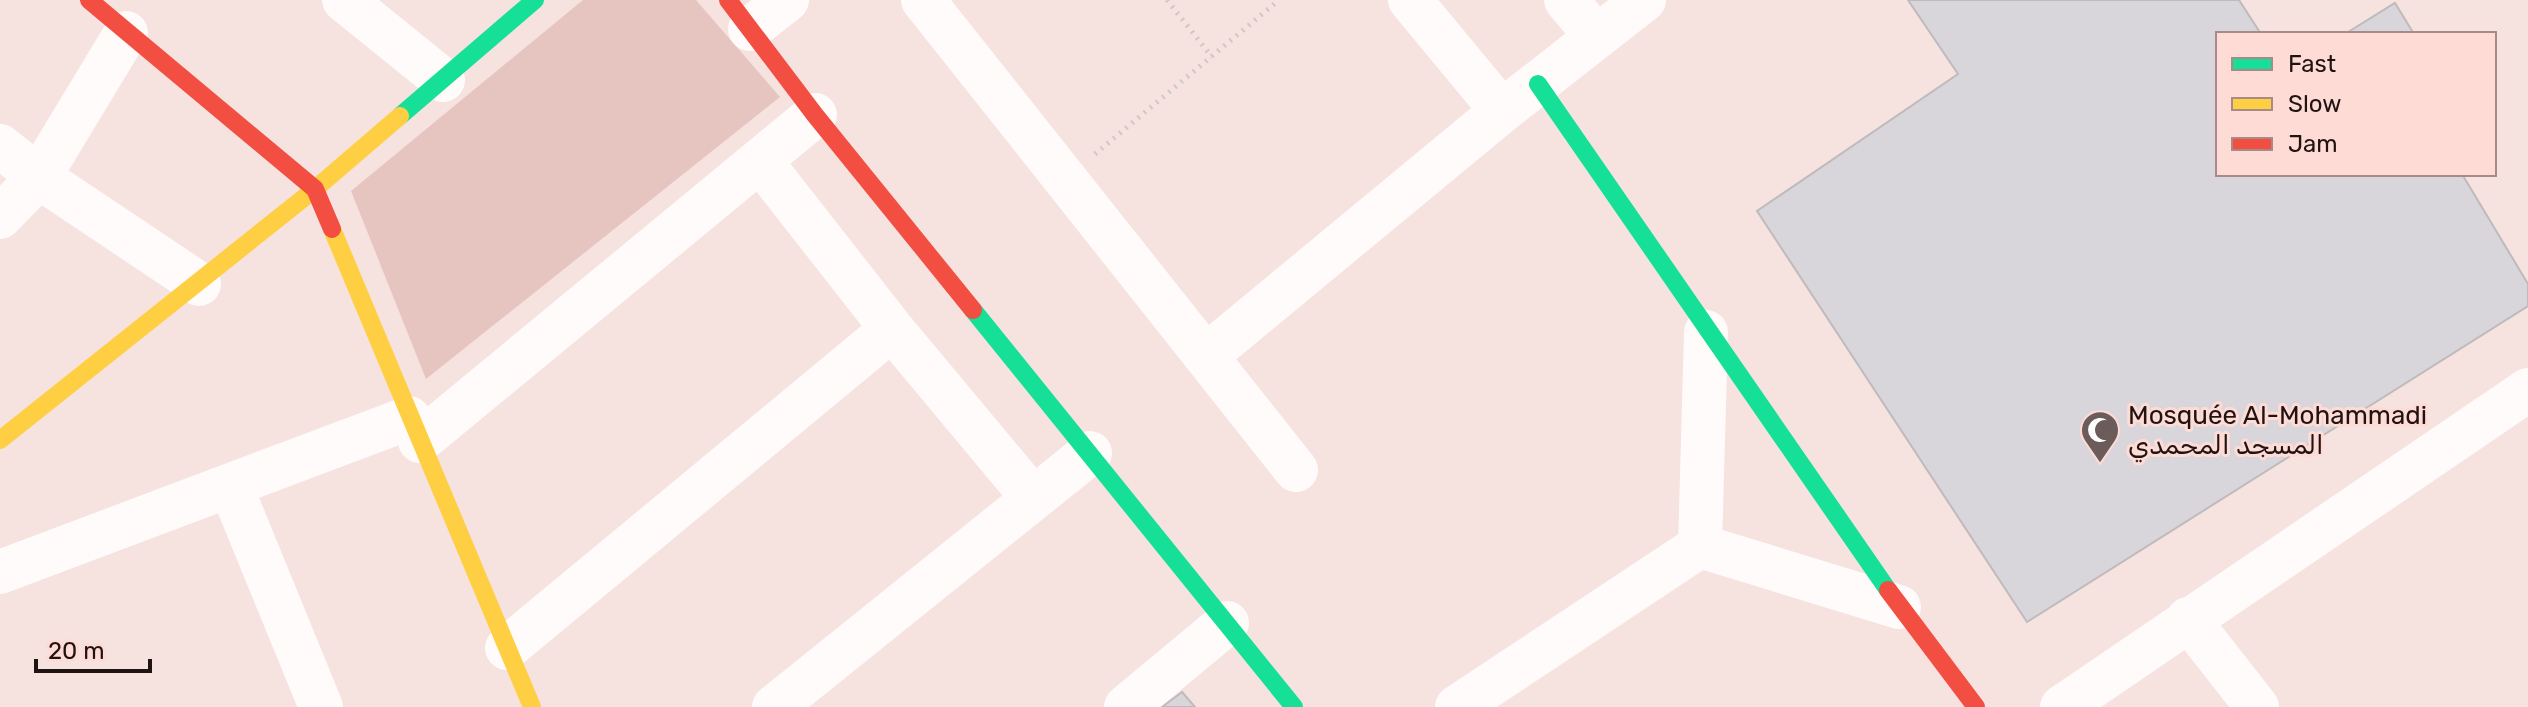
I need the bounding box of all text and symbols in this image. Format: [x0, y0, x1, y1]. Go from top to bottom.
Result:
legend [2216, 32, 2496, 176]
text: Fast [2288, 50, 2336, 78]
text: Slow [2288, 90, 2341, 118]
text: Jam [2288, 130, 2338, 158]
place label: Mosquée Al-Mohammadi المسجد المحمدي [2128, 400, 2427, 463]
mosque icon: Mosquée Al-Mohammadi المسجد المحمدي [2079, 409, 2121, 464]
scale bar [36, 623, 150, 673]
text: 20 m [48, 637, 105, 665]

